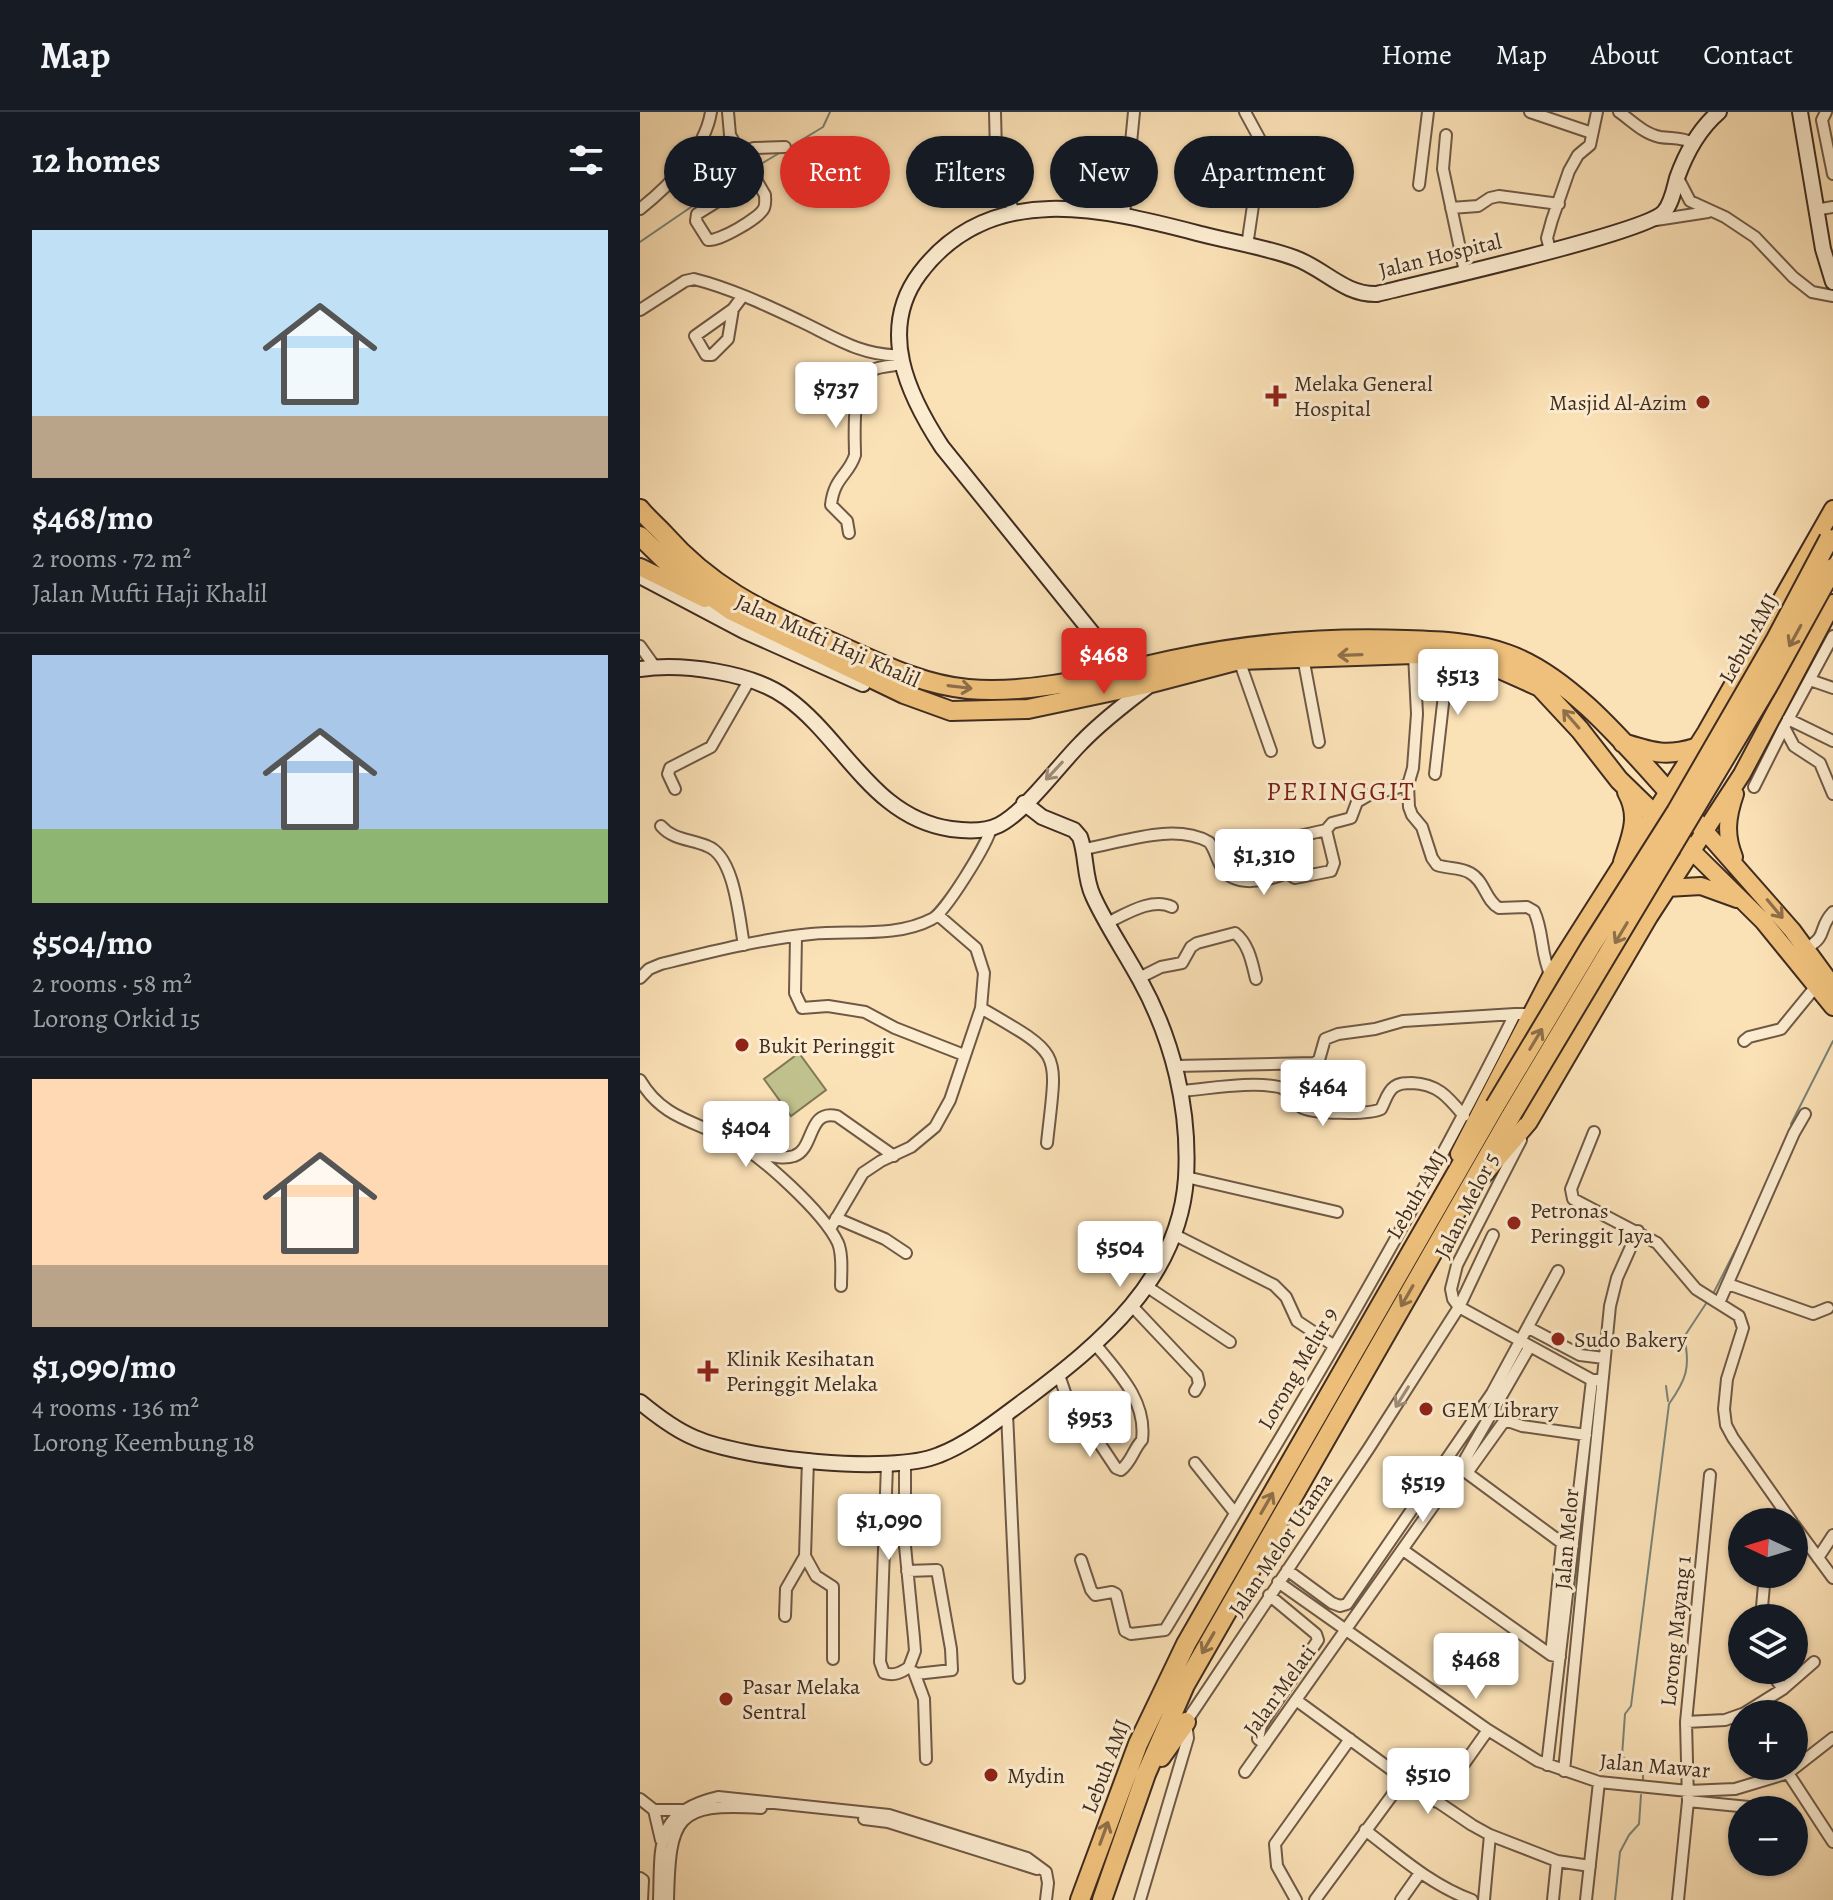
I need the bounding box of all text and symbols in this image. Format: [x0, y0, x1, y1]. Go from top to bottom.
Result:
text: Map [40, 29, 110, 81]
text: Home [1381, 36, 1452, 74]
text: Map [1496, 36, 1547, 74]
text: About [1591, 36, 1659, 74]
text: Contact [1703, 36, 1793, 74]
chip: Buy [664, 136, 764, 208]
chip: Rent [780, 136, 890, 208]
chip: Filters [906, 136, 1034, 208]
chip: New [1050, 136, 1158, 208]
chip: Apartment [1174, 136, 1354, 208]
text: 12 homes [32, 137, 161, 184]
icon: filters [564, 138, 608, 182]
street label: Jalan Hospital [1376, 226, 1505, 286]
icon: home [248, 282, 392, 426]
pin: $737 [789, 362, 883, 430]
place label: Melaka General Hospital [1294, 369, 1433, 424]
text: $737 [813, 370, 859, 405]
marker: Melaka General Hospital [1265, 385, 1287, 407]
place label: Masjid Al-Azim [1549, 388, 1687, 418]
marker: Masjid Al-Azim [1694, 393, 1712, 411]
text: $468/mo [32, 494, 153, 541]
text: 2 rooms · 72 m² [32, 541, 191, 576]
text: Jalan Mufti Haji Khalil [32, 576, 267, 611]
street label: Jalan Mufti Haji Khalil [731, 587, 925, 695]
street label: Lebuh AMJ [1712, 588, 1786, 689]
one-way arrow [1787, 624, 1803, 647]
pin: $468 [1057, 628, 1151, 696]
text: $468 [1080, 636, 1128, 671]
one-way arrow [1337, 648, 1364, 663]
pin: $513 [1411, 649, 1505, 717]
text: $513 [1436, 657, 1480, 692]
one-way arrow [946, 680, 973, 695]
icon: home [248, 707, 392, 851]
one-way arrow [1562, 709, 1580, 730]
one-way arrow [1045, 761, 1064, 781]
district label: PERINGGIT [1266, 774, 1416, 809]
pin: $1,310 [1199, 829, 1329, 897]
text: $1,310 [1233, 837, 1295, 872]
one-way arrow [1766, 898, 1784, 919]
text: $504/mo [32, 919, 153, 966]
one-way arrow [1613, 921, 1629, 944]
text: 2 rooms · 58 m² [32, 966, 192, 1001]
text: Lorong Orkid 15 [32, 1001, 201, 1036]
one-way arrow [1528, 1028, 1544, 1051]
place label: Bukit Peringgit [758, 1031, 895, 1061]
marker: Bukit Peringgit [733, 1036, 751, 1054]
pin: $464 [1276, 1060, 1370, 1128]
text: $464 [1299, 1068, 1347, 1103]
pin: $404 [699, 1101, 793, 1169]
text: $404 [721, 1109, 771, 1144]
icon: home [248, 1131, 392, 1275]
street label: Lebuh AMJ [1379, 1144, 1455, 1245]
street label: Jalan Melor 5 [1427, 1147, 1506, 1264]
place label: Petronas Peringgit Jaya [1530, 1196, 1654, 1251]
marker: Petronas Peringgit Jaya [1505, 1214, 1523, 1232]
pin: $504 [1073, 1221, 1167, 1289]
text: $504 [1096, 1229, 1144, 1264]
one-way arrow [1399, 1284, 1415, 1307]
street label: Lorong Melur 9 [1251, 1302, 1345, 1435]
place label: Sudo Bakery [1574, 1325, 1687, 1355]
marker: Sudo Bakery [1549, 1330, 1567, 1348]
text: $1,090/mo [32, 1343, 176, 1390]
place label: Klinik Kesihatan Peringgit Melaka [726, 1344, 879, 1399]
marker: Klinik Kesihatan Peringgit Melaka [697, 1360, 719, 1382]
one-way arrow [1393, 1385, 1409, 1408]
text: 4 rooms · 136 m² [32, 1390, 199, 1425]
pin: $953 [1043, 1391, 1137, 1459]
place label: GEM Library [1442, 1395, 1558, 1425]
text: $953 [1067, 1399, 1113, 1434]
marker: GEM Library [1417, 1400, 1435, 1418]
text: Lorong Keembung 18 [32, 1425, 255, 1460]
pin: $519 [1376, 1456, 1470, 1524]
text: $519 [1401, 1464, 1445, 1499]
street label: Jalan Melor Utama [1222, 1466, 1340, 1622]
street label: Jalan Melor [1548, 1487, 1586, 1591]
one-way arrow [1259, 1492, 1275, 1515]
pin: $1,090 [824, 1494, 954, 1562]
text: $1,090 [856, 1502, 922, 1537]
north arrow [1728, 1508, 1808, 1588]
map controls [1728, 1508, 1808, 1876]
street label: Lorong Mayang 1 [1653, 1554, 1699, 1708]
button: layers [1728, 1604, 1808, 1684]
one-way arrow [1200, 1631, 1215, 1655]
pin: $468 [1429, 1633, 1523, 1701]
street label: Jalan Melati [1237, 1639, 1323, 1742]
text: $468 [1452, 1641, 1500, 1676]
place label: Pasar Melaka Sentral [742, 1672, 861, 1727]
marker: Pasar Melaka Sentral [717, 1690, 735, 1708]
button: + [1728, 1700, 1808, 1780]
street label: Lebuh AMJ [1074, 1715, 1138, 1818]
street label: Jalan Mawar [1598, 1746, 1711, 1786]
pin: $510 [1381, 1748, 1475, 1816]
text: $510 [1405, 1756, 1451, 1791]
place label: Mydin [1007, 1761, 1065, 1791]
marker: Mydin [982, 1766, 1000, 1784]
button: − [1728, 1796, 1808, 1876]
one-way arrow [1098, 1822, 1112, 1846]

